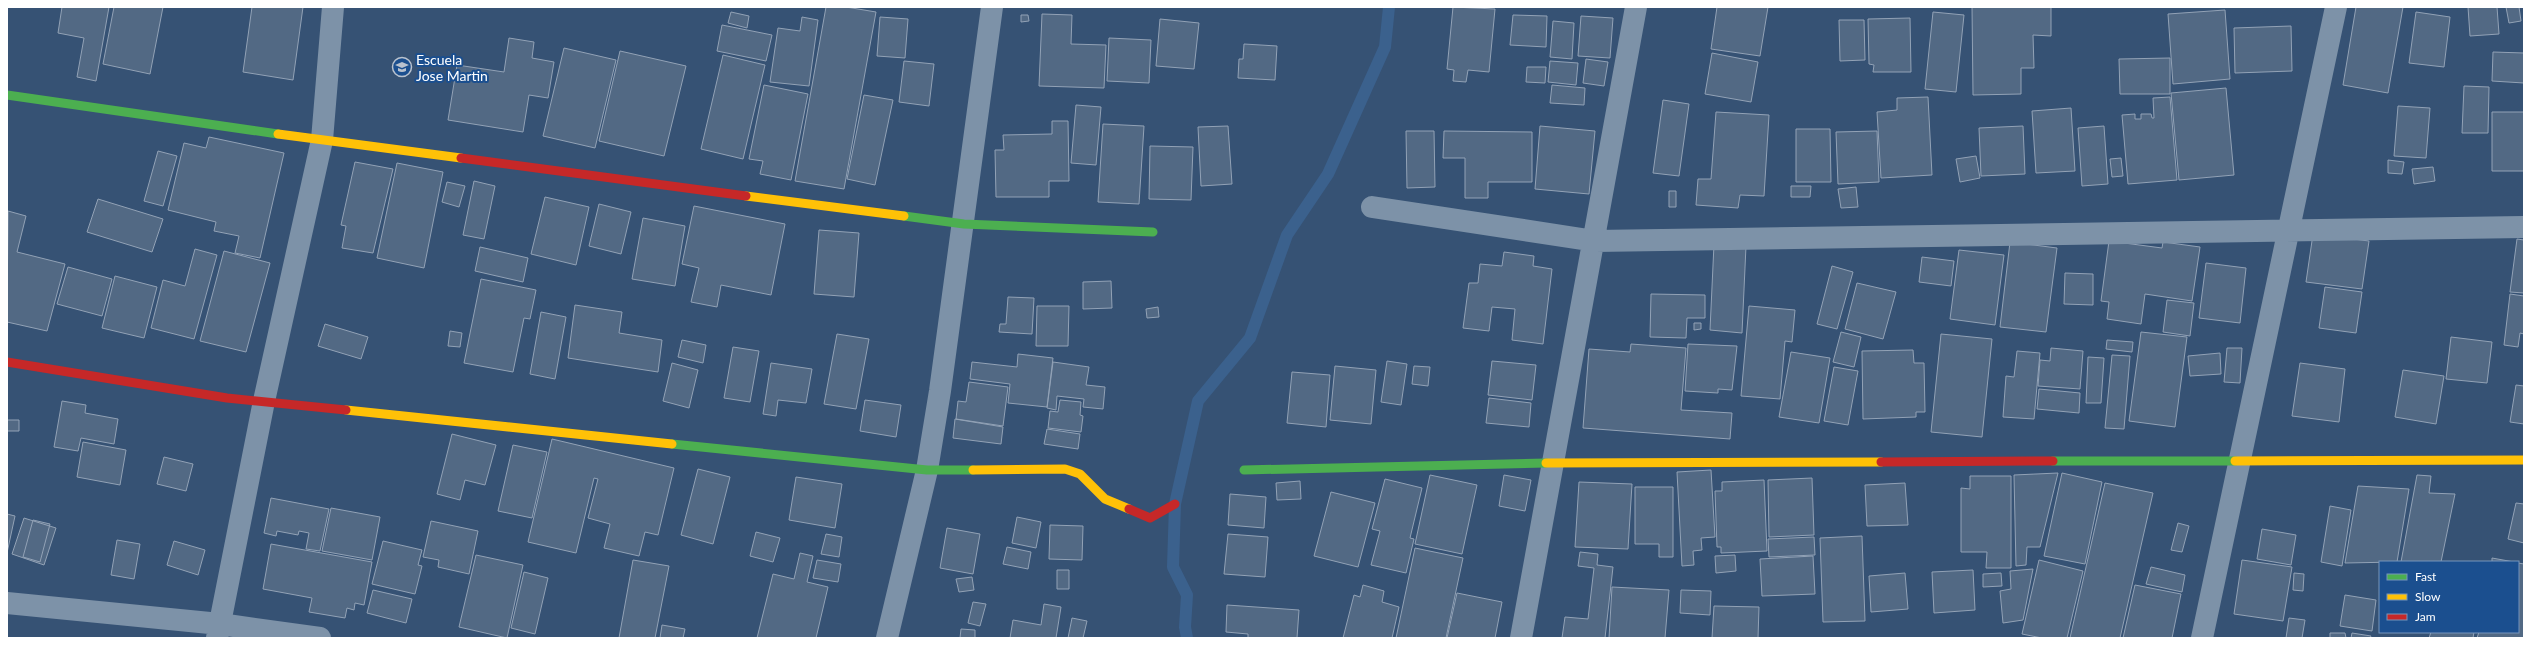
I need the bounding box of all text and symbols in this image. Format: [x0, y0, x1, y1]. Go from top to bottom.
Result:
place label: Escuela Jose Martin [416, 51, 488, 84]
school or university icon: Escuela Jose Martin [391, 56, 413, 78]
legend [2379, 561, 2519, 633]
text: Fast [2415, 569, 2437, 584]
text: Slow [2415, 589, 2441, 604]
text: Jam [2415, 609, 2436, 624]

